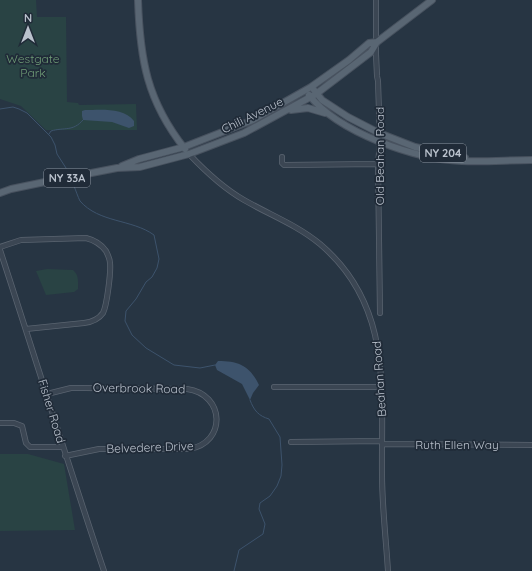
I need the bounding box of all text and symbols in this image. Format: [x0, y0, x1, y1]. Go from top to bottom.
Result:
north arrow [8, 8, 48, 48]
text: N [24, 11, 32, 25]
park label: Westgate Park [6, 51, 60, 80]
street label: Chili Avenue [219, 94, 286, 136]
street label: Old Beahan Road [372, 107, 387, 205]
road number: NY 204 [420, 144, 466, 162]
road number: NY 33A [44, 169, 90, 187]
street label: Beahan Road [369, 341, 389, 417]
street label: Fisher Road [35, 377, 69, 445]
street label: Overbrook Road [93, 380, 185, 396]
street label: Ruth Ellen Way [415, 437, 499, 452]
street label: Belvedere Drive [106, 438, 194, 456]

